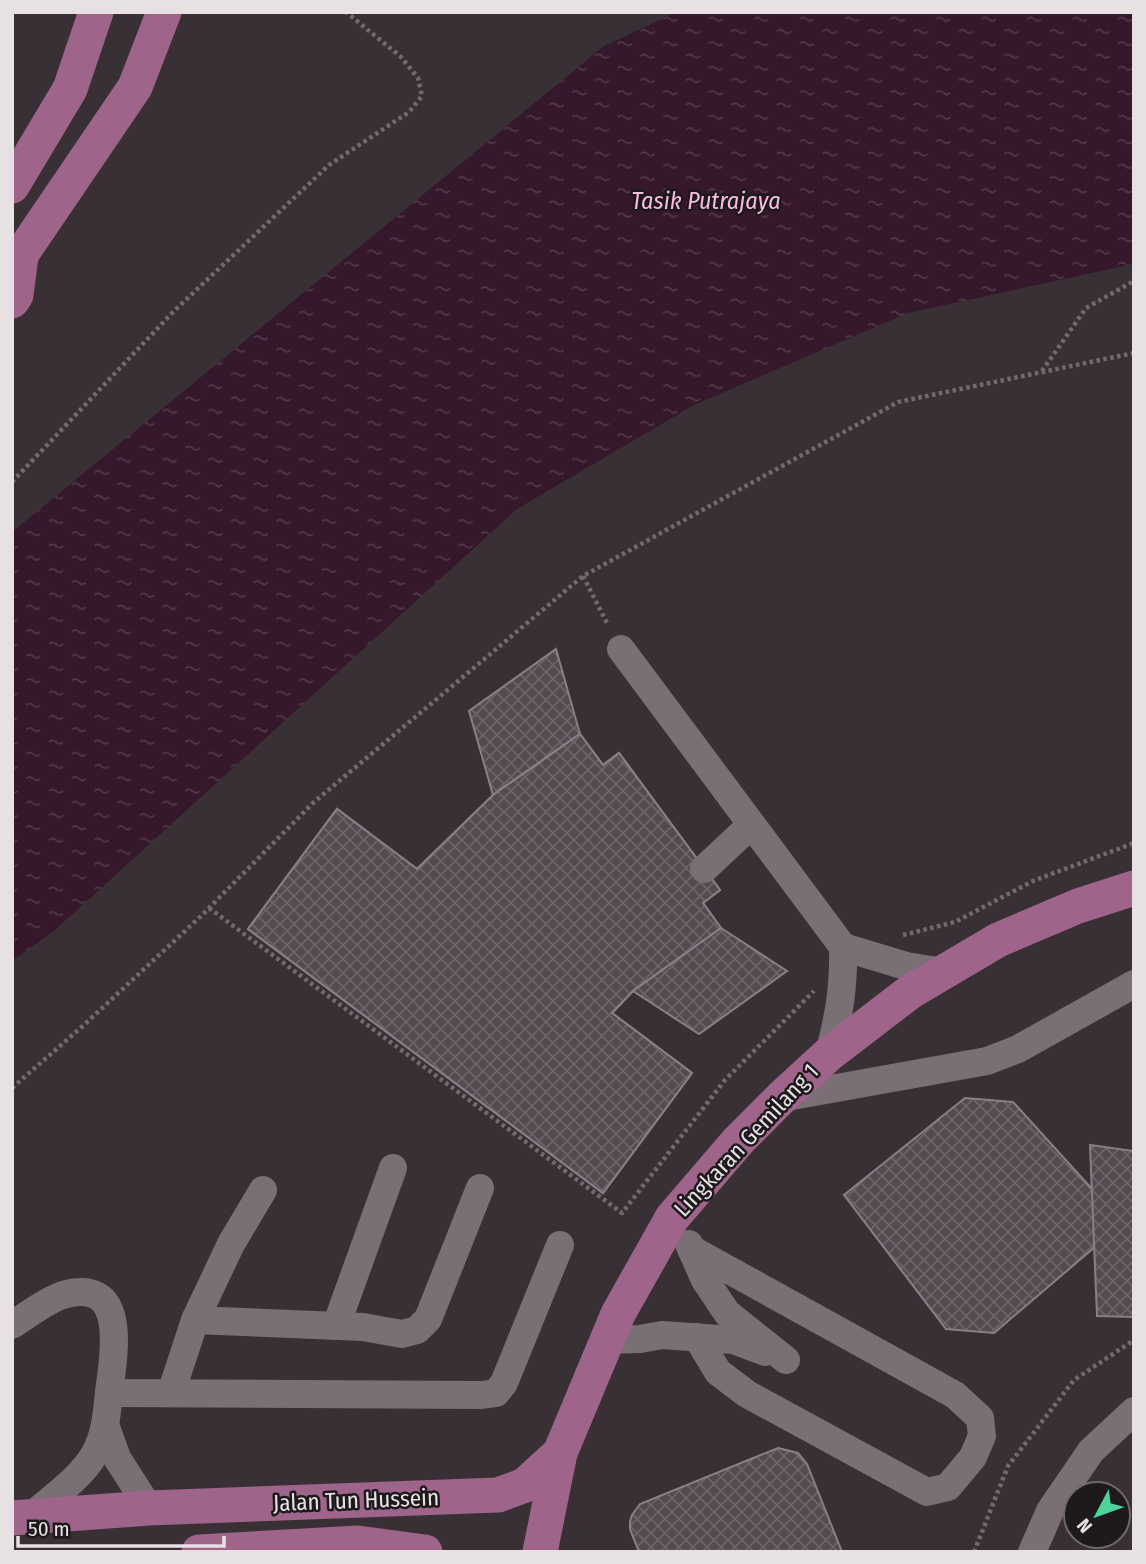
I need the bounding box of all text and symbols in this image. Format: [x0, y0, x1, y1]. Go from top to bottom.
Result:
water label: Tasik Putrajaya [631, 187, 781, 215]
street label: Lingkaran Gemilang 1 [668, 1058, 824, 1222]
north arrow [1062, 1480, 1132, 1550]
street label: Jalan Tun Hussein [273, 1483, 439, 1517]
scale bar [18, 1504, 224, 1548]
text: N [1072, 1514, 1097, 1538]
text: 50 m [28, 1516, 70, 1542]

